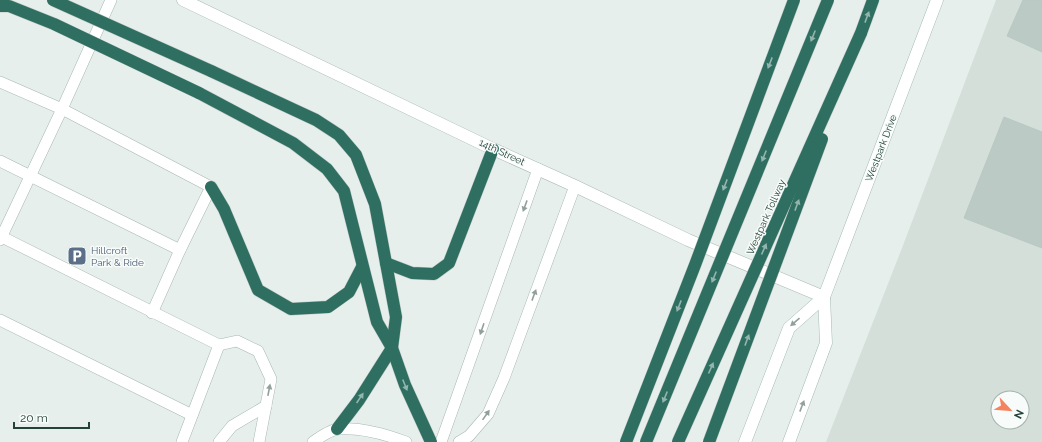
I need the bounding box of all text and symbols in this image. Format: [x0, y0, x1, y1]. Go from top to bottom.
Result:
one-way arrow [865, 10, 871, 22]
one-way arrow [810, 31, 816, 42]
one-way arrow [767, 57, 773, 69]
street label: Westpark Drive [863, 113, 899, 183]
street label: 14th Street [477, 137, 527, 168]
one-way arrow [760, 151, 766, 163]
street label: Westpark Tollway [744, 177, 788, 256]
one-way arrow [721, 179, 727, 191]
one-way arrow [795, 198, 801, 210]
one-way arrow [522, 201, 528, 213]
one-way arrow [761, 244, 767, 255]
parking icon: Hillcroft Park & Ride [66, 245, 88, 267]
place label: Hillcroft Park & Ride [91, 245, 144, 268]
one-way arrow [711, 271, 717, 282]
one-way arrow [532, 289, 538, 301]
one-way arrow [675, 301, 681, 313]
one-way arrow [790, 318, 800, 327]
one-way arrow [478, 323, 484, 335]
one-way arrow [744, 333, 750, 345]
one-way arrow [708, 362, 714, 374]
one-way arrow [402, 379, 408, 390]
one-way arrow [266, 384, 272, 396]
north arrow [990, 390, 1030, 430]
one-way arrow [661, 391, 667, 403]
one-way arrow [357, 392, 364, 404]
one-way arrow [800, 399, 806, 411]
scale bar [14, 404, 89, 430]
text: N [1011, 408, 1026, 421]
one-way arrow [482, 410, 490, 421]
text: 20 m [20, 411, 48, 425]

